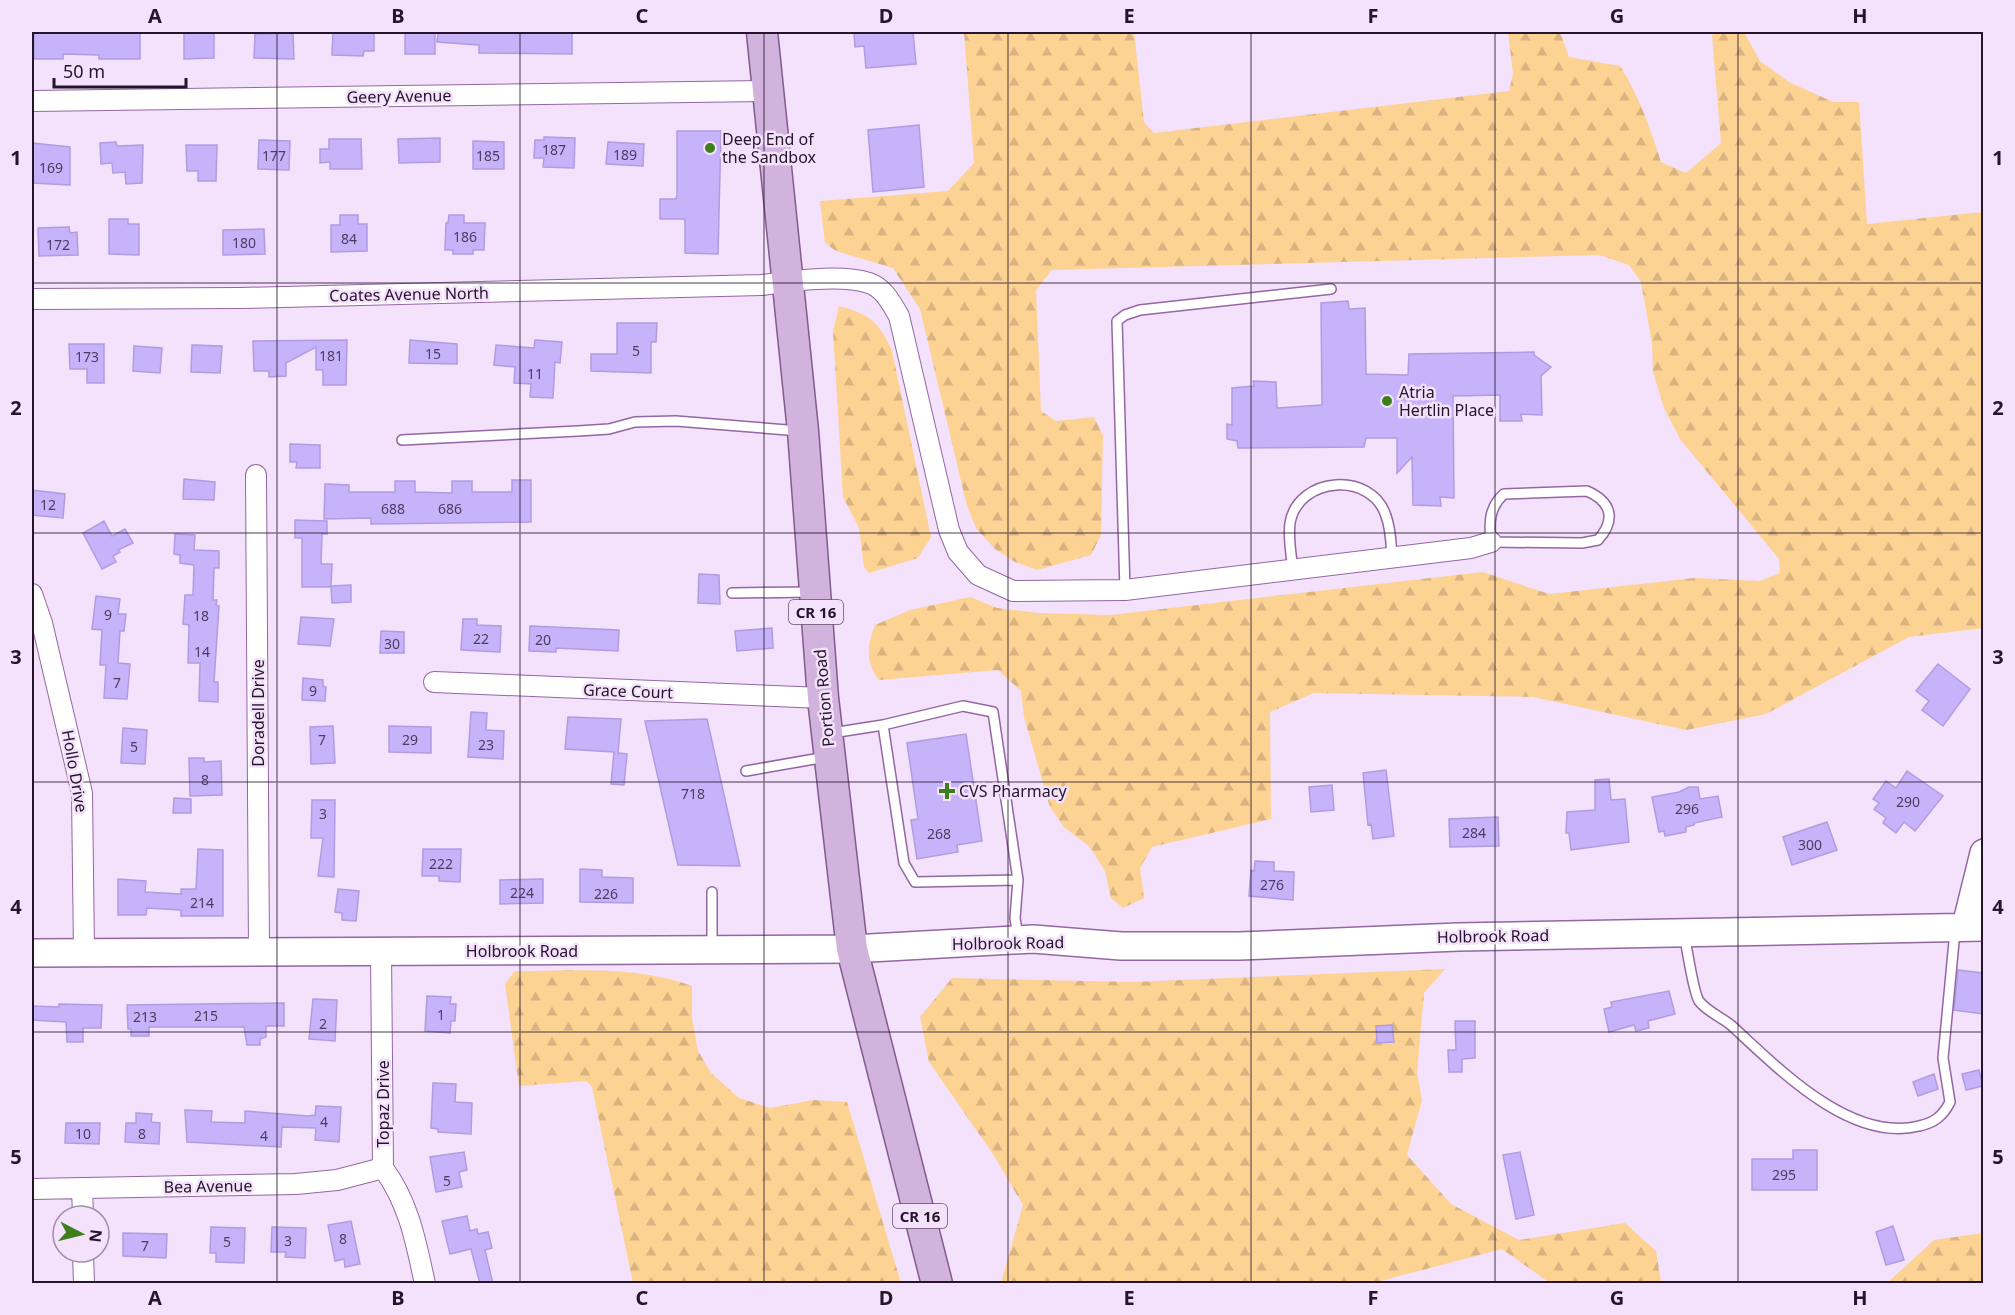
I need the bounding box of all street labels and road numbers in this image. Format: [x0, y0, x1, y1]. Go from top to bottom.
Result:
street label: Geery Avenue [346, 84, 452, 108]
street label: Coates Avenue North [329, 282, 489, 306]
road number: CR 16 [789, 600, 843, 624]
street label: Portion Road [809, 648, 839, 748]
street label: Doradell Drive [247, 659, 269, 767]
street label: Grace Court [583, 678, 673, 704]
street label: Hollo Drive [57, 728, 93, 814]
street label: Holbrook Road [1437, 924, 1549, 948]
street label: Holbrook Road [952, 931, 1064, 955]
street label: Holbrook Road [466, 940, 578, 962]
street label: Topaz Drive [372, 1060, 394, 1148]
street label: Bea Avenue [163, 1174, 253, 1198]
road number: CR 16 [893, 1204, 947, 1228]

